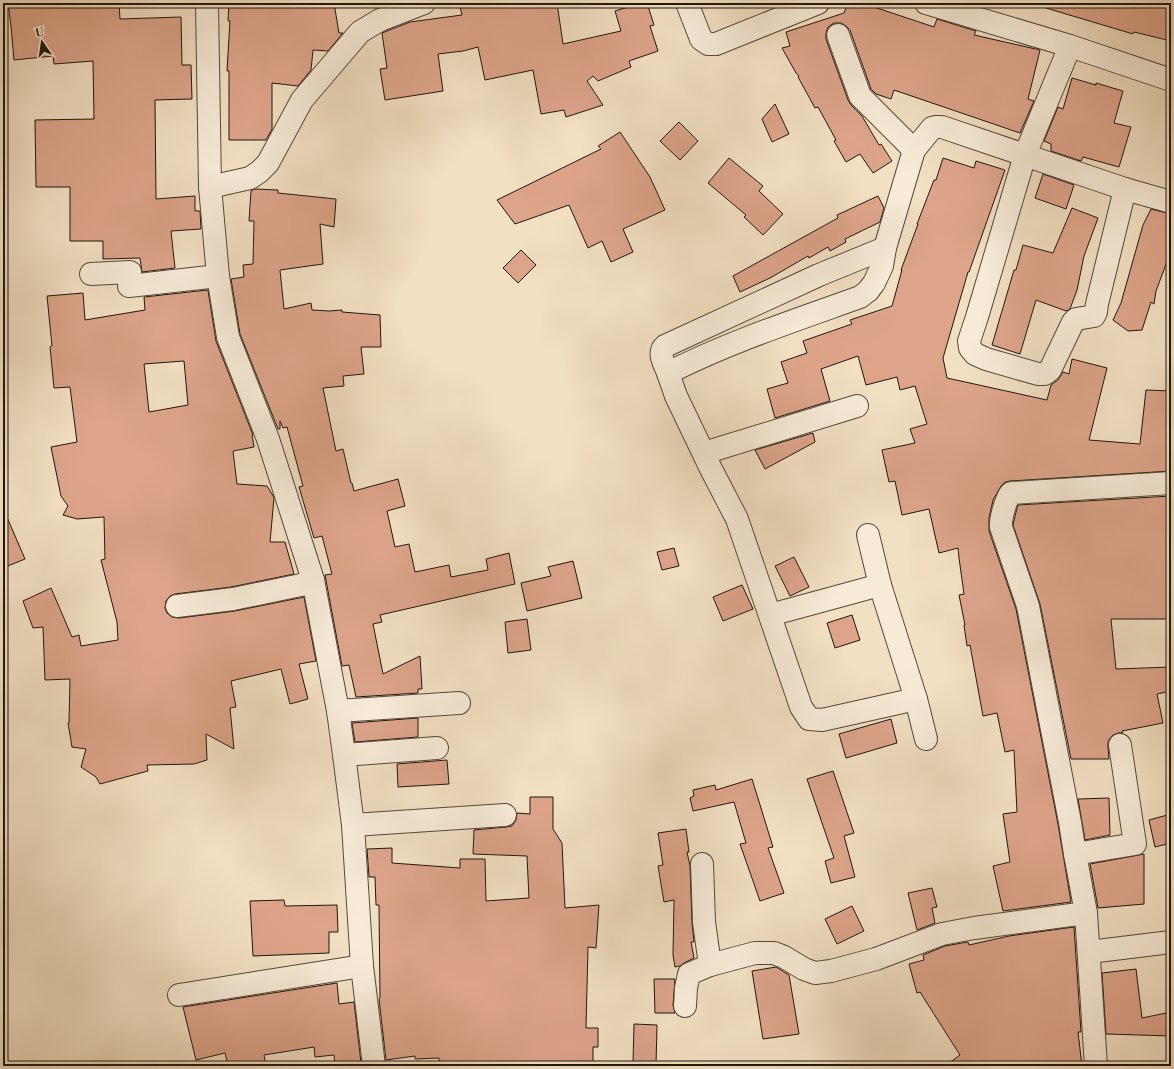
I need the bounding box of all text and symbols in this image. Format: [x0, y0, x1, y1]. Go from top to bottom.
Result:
north arrow [22, 22, 62, 62]
text: U [34, 25, 46, 41]

